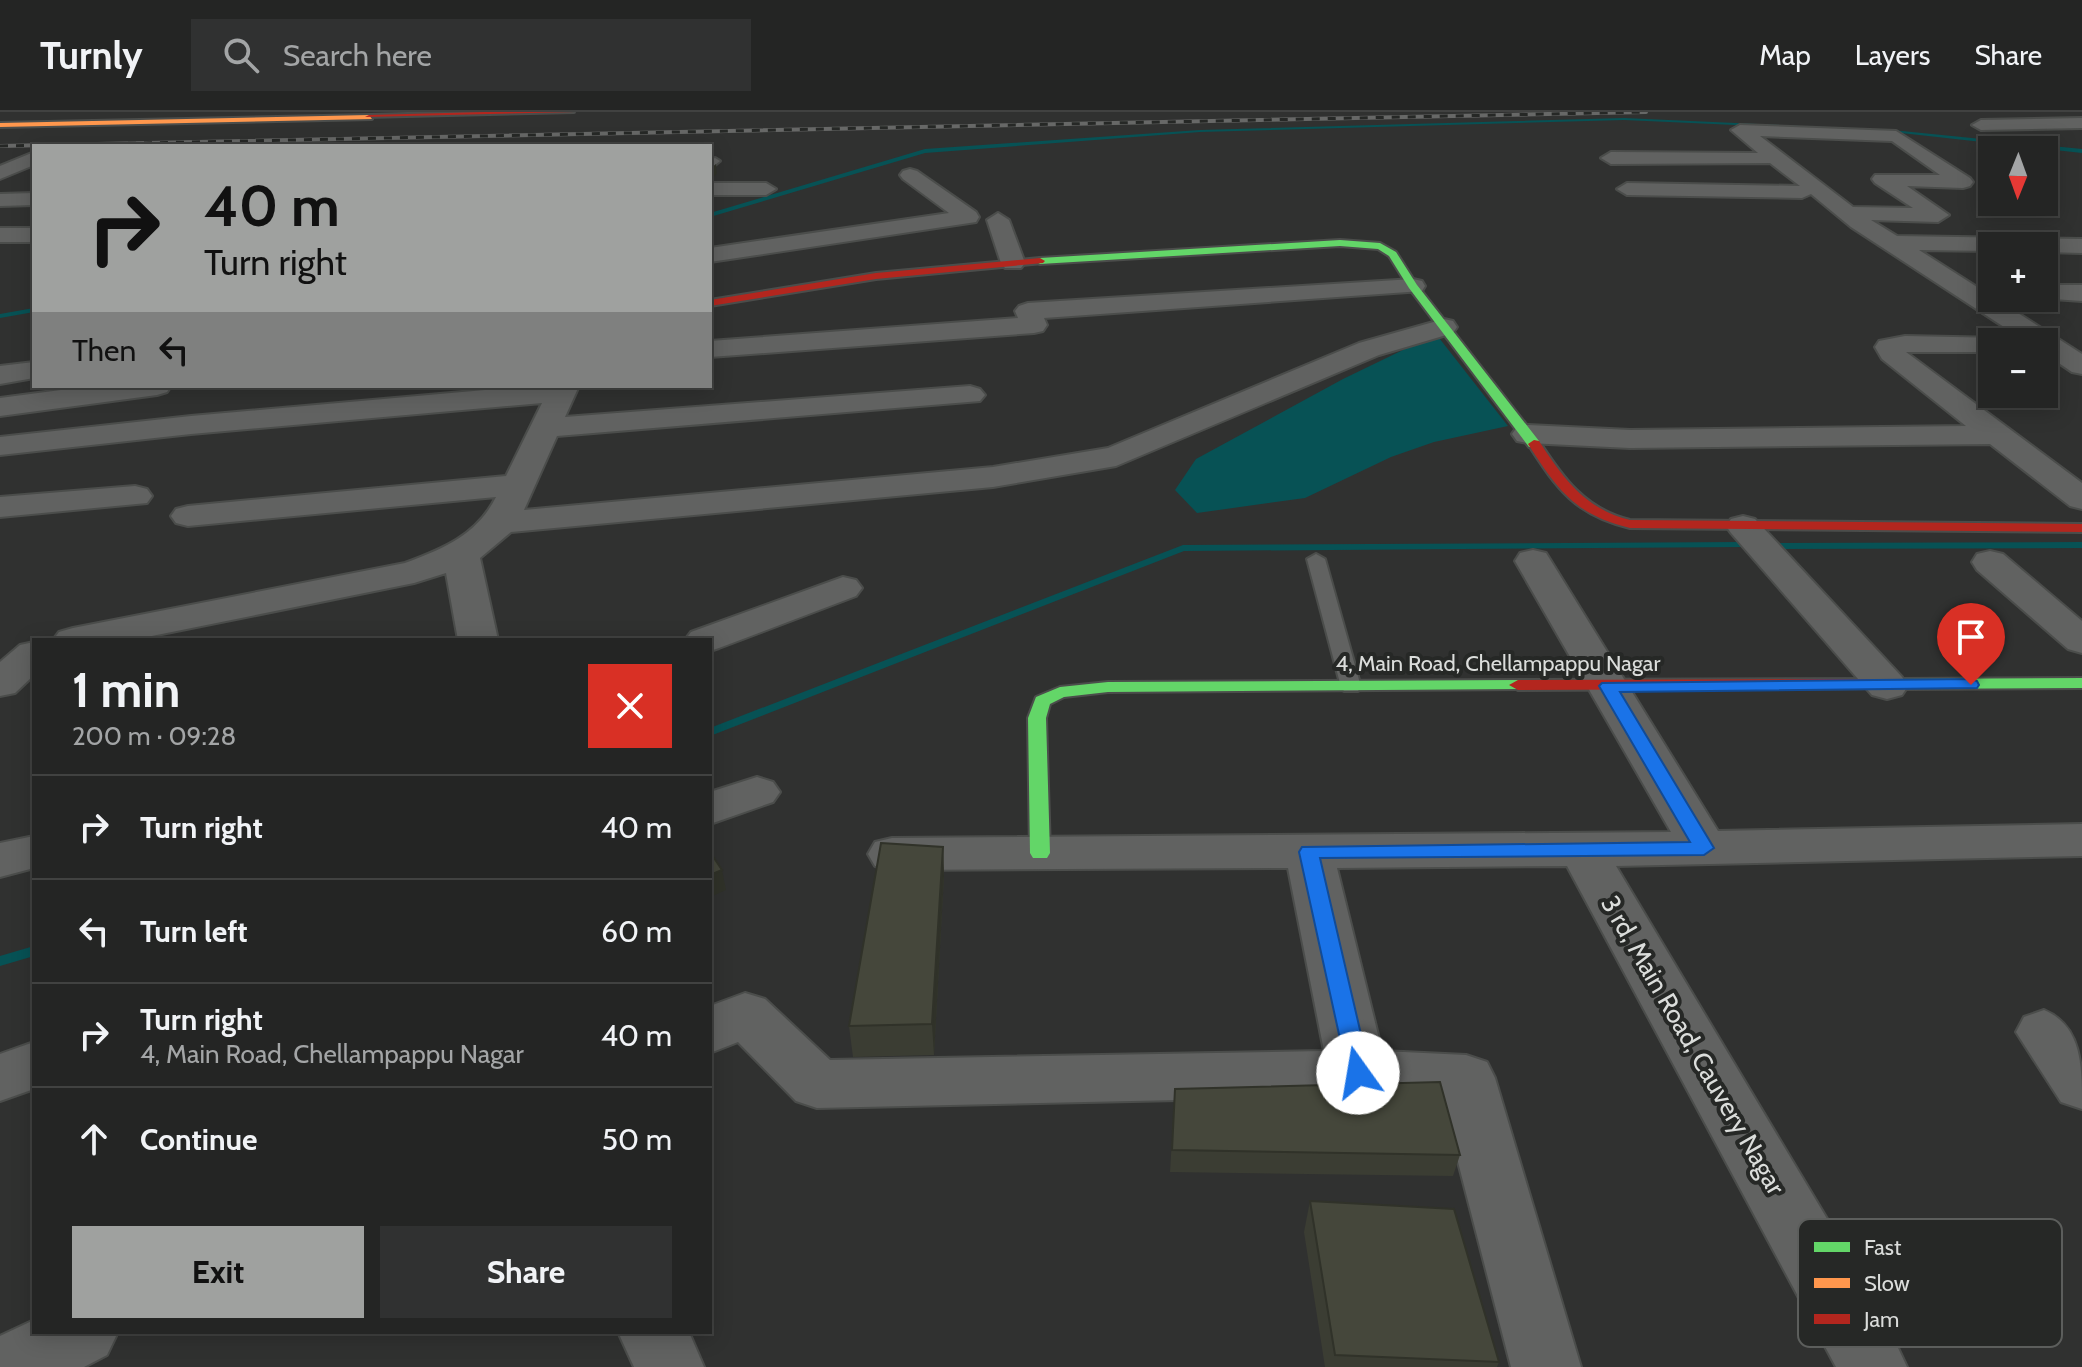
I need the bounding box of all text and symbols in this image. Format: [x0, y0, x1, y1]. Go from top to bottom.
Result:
search box [191, 19, 751, 91]
text: Turnly [40, 32, 143, 79]
icon: search [219, 33, 263, 77]
text: Search here [283, 37, 432, 74]
text: Map [1759, 38, 1811, 72]
text: Layers [1855, 38, 1930, 72]
text: Share [1974, 38, 2042, 72]
north arrow [1978, 136, 2058, 216]
map controls [1978, 136, 2058, 408]
text: 40 m [204, 172, 340, 240]
icon: right [72, 176, 176, 280]
button: + [1978, 232, 2058, 312]
text: Turn right [204, 240, 347, 284]
icon: left [152, 328, 196, 372]
button: − [1978, 328, 2058, 408]
text: Then [72, 332, 136, 369]
pin [1937, 603, 2005, 685]
icon: arrive [1949, 615, 1993, 659]
street label: 4, Main Road, Chellampappu Nagar [1336, 650, 1660, 677]
text: 1 min [72, 661, 180, 719]
button: close [588, 664, 672, 748]
text: 200 m · 09:28 [72, 720, 236, 752]
icon: right [72, 805, 116, 849]
text: Turn right [140, 809, 263, 846]
text: 40 m [601, 809, 672, 846]
street label: 3 rd, Main Road, Cauvery Nagar [1594, 890, 1792, 1201]
icon: left [72, 909, 116, 953]
text: Turn left [140, 913, 248, 950]
text: 60 m [601, 913, 672, 950]
text: Turn right [140, 1001, 263, 1038]
icon: right [72, 1013, 116, 1057]
text: 40 m [601, 1017, 672, 1054]
position arrow [1316, 1031, 1400, 1115]
text: 4, Main Road, Chellampappu Nagar [140, 1038, 524, 1070]
icon: ahead [72, 1117, 116, 1161]
text: Continue [140, 1121, 257, 1158]
text: 50 m [602, 1121, 672, 1158]
legend [1798, 1219, 2062, 1347]
button: Exit [72, 1226, 364, 1318]
button: Share [380, 1226, 672, 1318]
text: Fast [1864, 1234, 1902, 1261]
text: Slow [1864, 1270, 1910, 1297]
text: Jam [1863, 1306, 1899, 1333]

